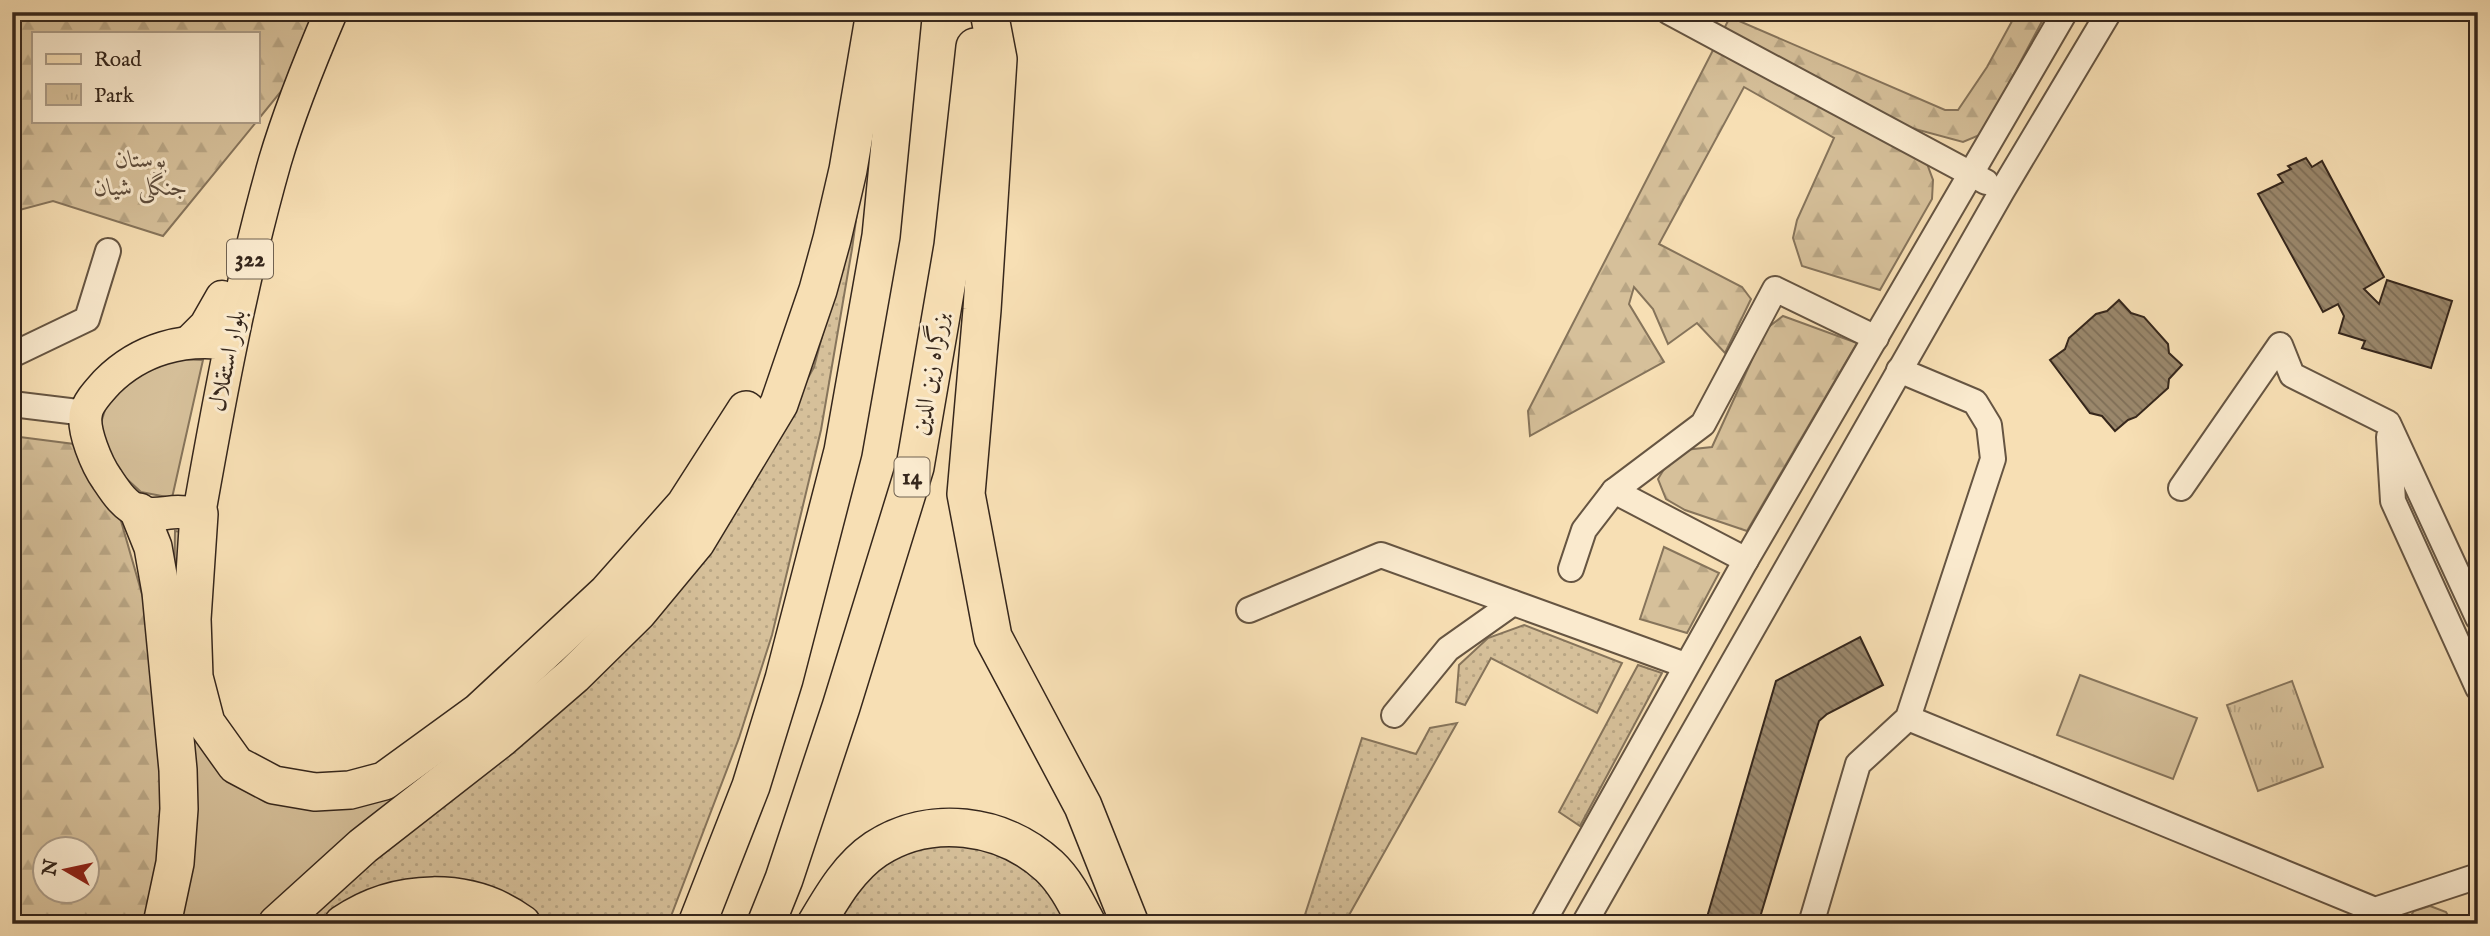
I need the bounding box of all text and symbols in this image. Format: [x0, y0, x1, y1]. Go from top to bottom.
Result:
legend [32, 32, 259, 122]
text: Road [94, 47, 142, 74]
text: Park [94, 83, 135, 110]
park label: بوستان جنگلی شیان [94, 145, 188, 204]
road number: 322 [227, 240, 273, 278]
street label: بلوار استقلال [202, 307, 254, 415]
street label: بزرگراه زین الدین [903, 310, 957, 438]
road number: 14 [894, 457, 930, 496]
north arrow [32, 834, 102, 904]
text: N [38, 857, 64, 879]

